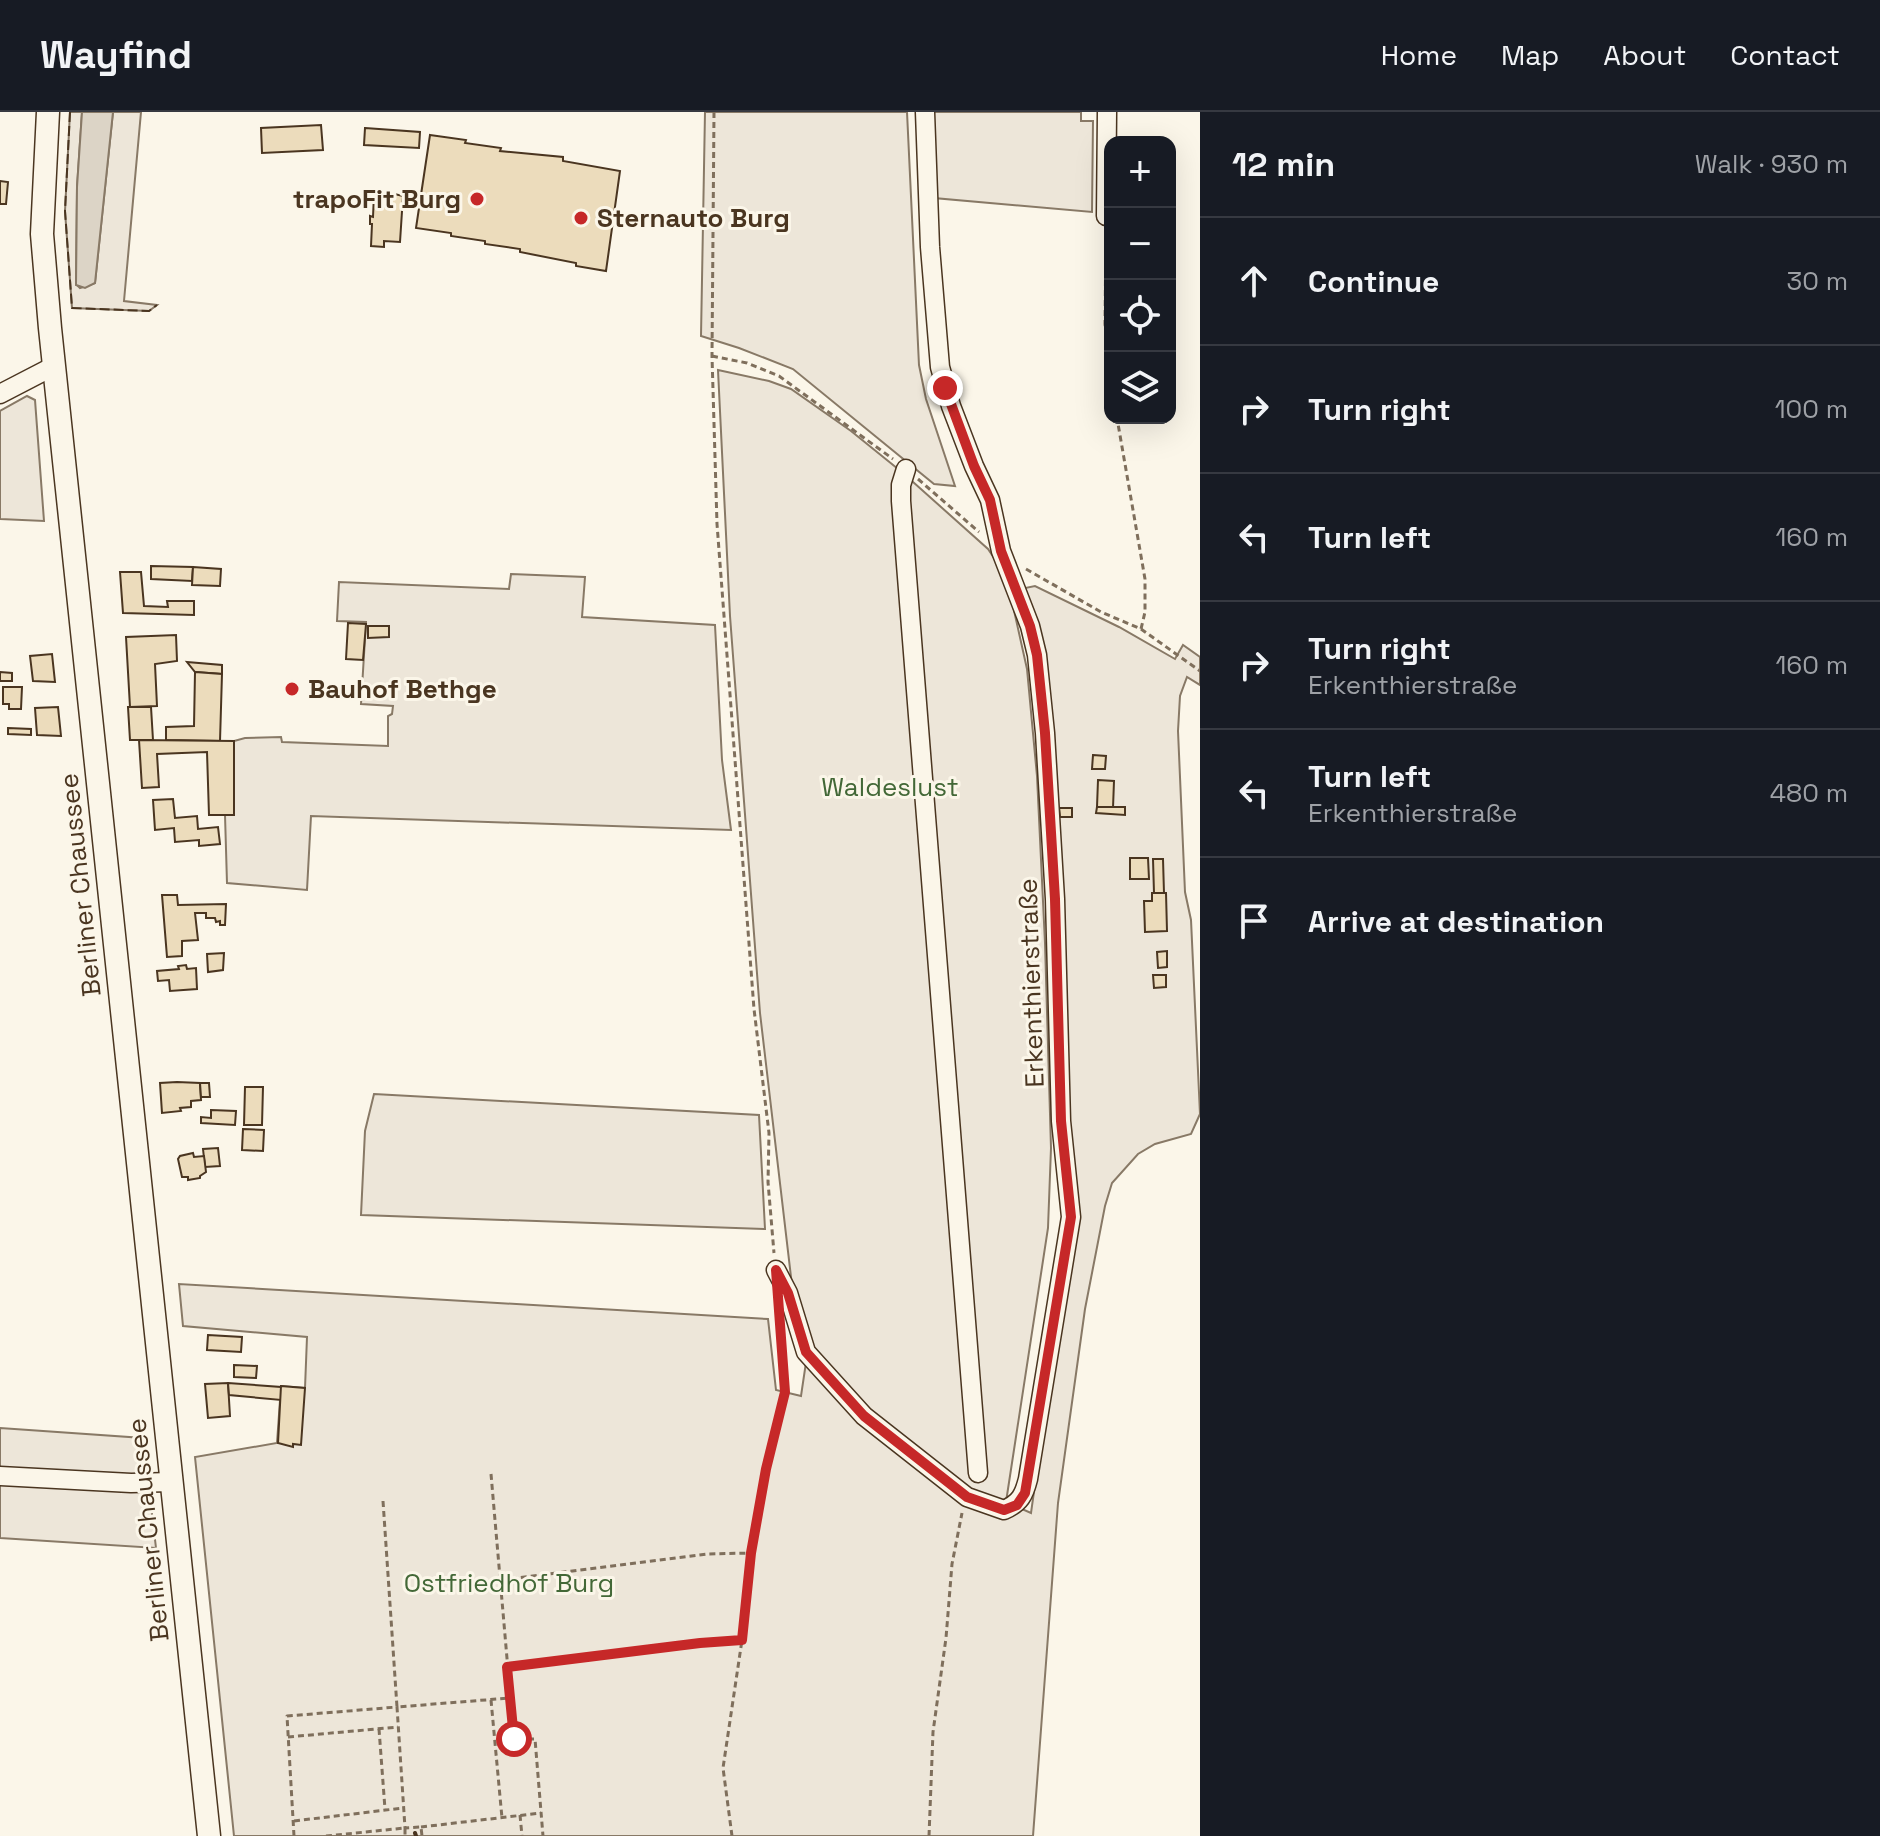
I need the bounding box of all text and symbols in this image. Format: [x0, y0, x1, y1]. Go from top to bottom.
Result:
text: Wayfind [40, 31, 192, 79]
text: Home [1381, 37, 1457, 73]
text: Map [1501, 37, 1559, 73]
text: About [1603, 37, 1686, 73]
text: Contact [1730, 37, 1840, 73]
map controls [1104, 136, 1176, 424]
button: + [1104, 136, 1176, 208]
text: 12 min [1232, 143, 1335, 186]
text: Walk · 930 m [1695, 147, 1848, 181]
place label: trapoFit Burg [293, 182, 461, 216]
marker: trapoFit Burg [468, 190, 486, 208]
place label: Sternauto Burg [597, 201, 790, 235]
button: − [1104, 208, 1176, 280]
marker: Sternauto Burg [572, 209, 590, 227]
icon: ahead [1232, 259, 1276, 303]
text: Continue [1308, 262, 1439, 301]
text: 30 m [1787, 264, 1848, 298]
button: locate [1104, 280, 1176, 352]
button: layers [1104, 352, 1176, 424]
route end [927, 370, 963, 406]
icon: right [1232, 387, 1276, 431]
text: Turn right [1308, 390, 1451, 429]
text: 100 m [1775, 392, 1848, 426]
icon: left [1232, 515, 1276, 559]
text: Turn left [1308, 518, 1431, 557]
text: 160 m [1776, 520, 1848, 554]
text: Turn right [1308, 629, 1451, 668]
icon: right [1232, 643, 1276, 687]
text: 160 m [1776, 648, 1848, 682]
text: Erkenthierstraße [1308, 668, 1517, 702]
place label: Bauhof Bethge [308, 672, 497, 706]
marker: Bauhof Bethge [283, 680, 301, 698]
text: Turn left [1308, 757, 1431, 796]
park label: Waldeslust [821, 770, 959, 804]
icon: left [1232, 771, 1276, 815]
street label: Berliner Chaussee [51, 772, 109, 998]
text: 480 m [1770, 776, 1848, 810]
text: Erkenthierstraße [1308, 796, 1517, 830]
street label: Erkenthierstraße [1010, 878, 1052, 1088]
icon: arrive [1232, 899, 1276, 943]
text: Arrive at destination [1308, 902, 1604, 941]
street label: Berliner Chaussee [119, 1417, 177, 1643]
park label: Ostfriedhof Burg [404, 1566, 614, 1600]
route start [496, 1721, 532, 1757]

